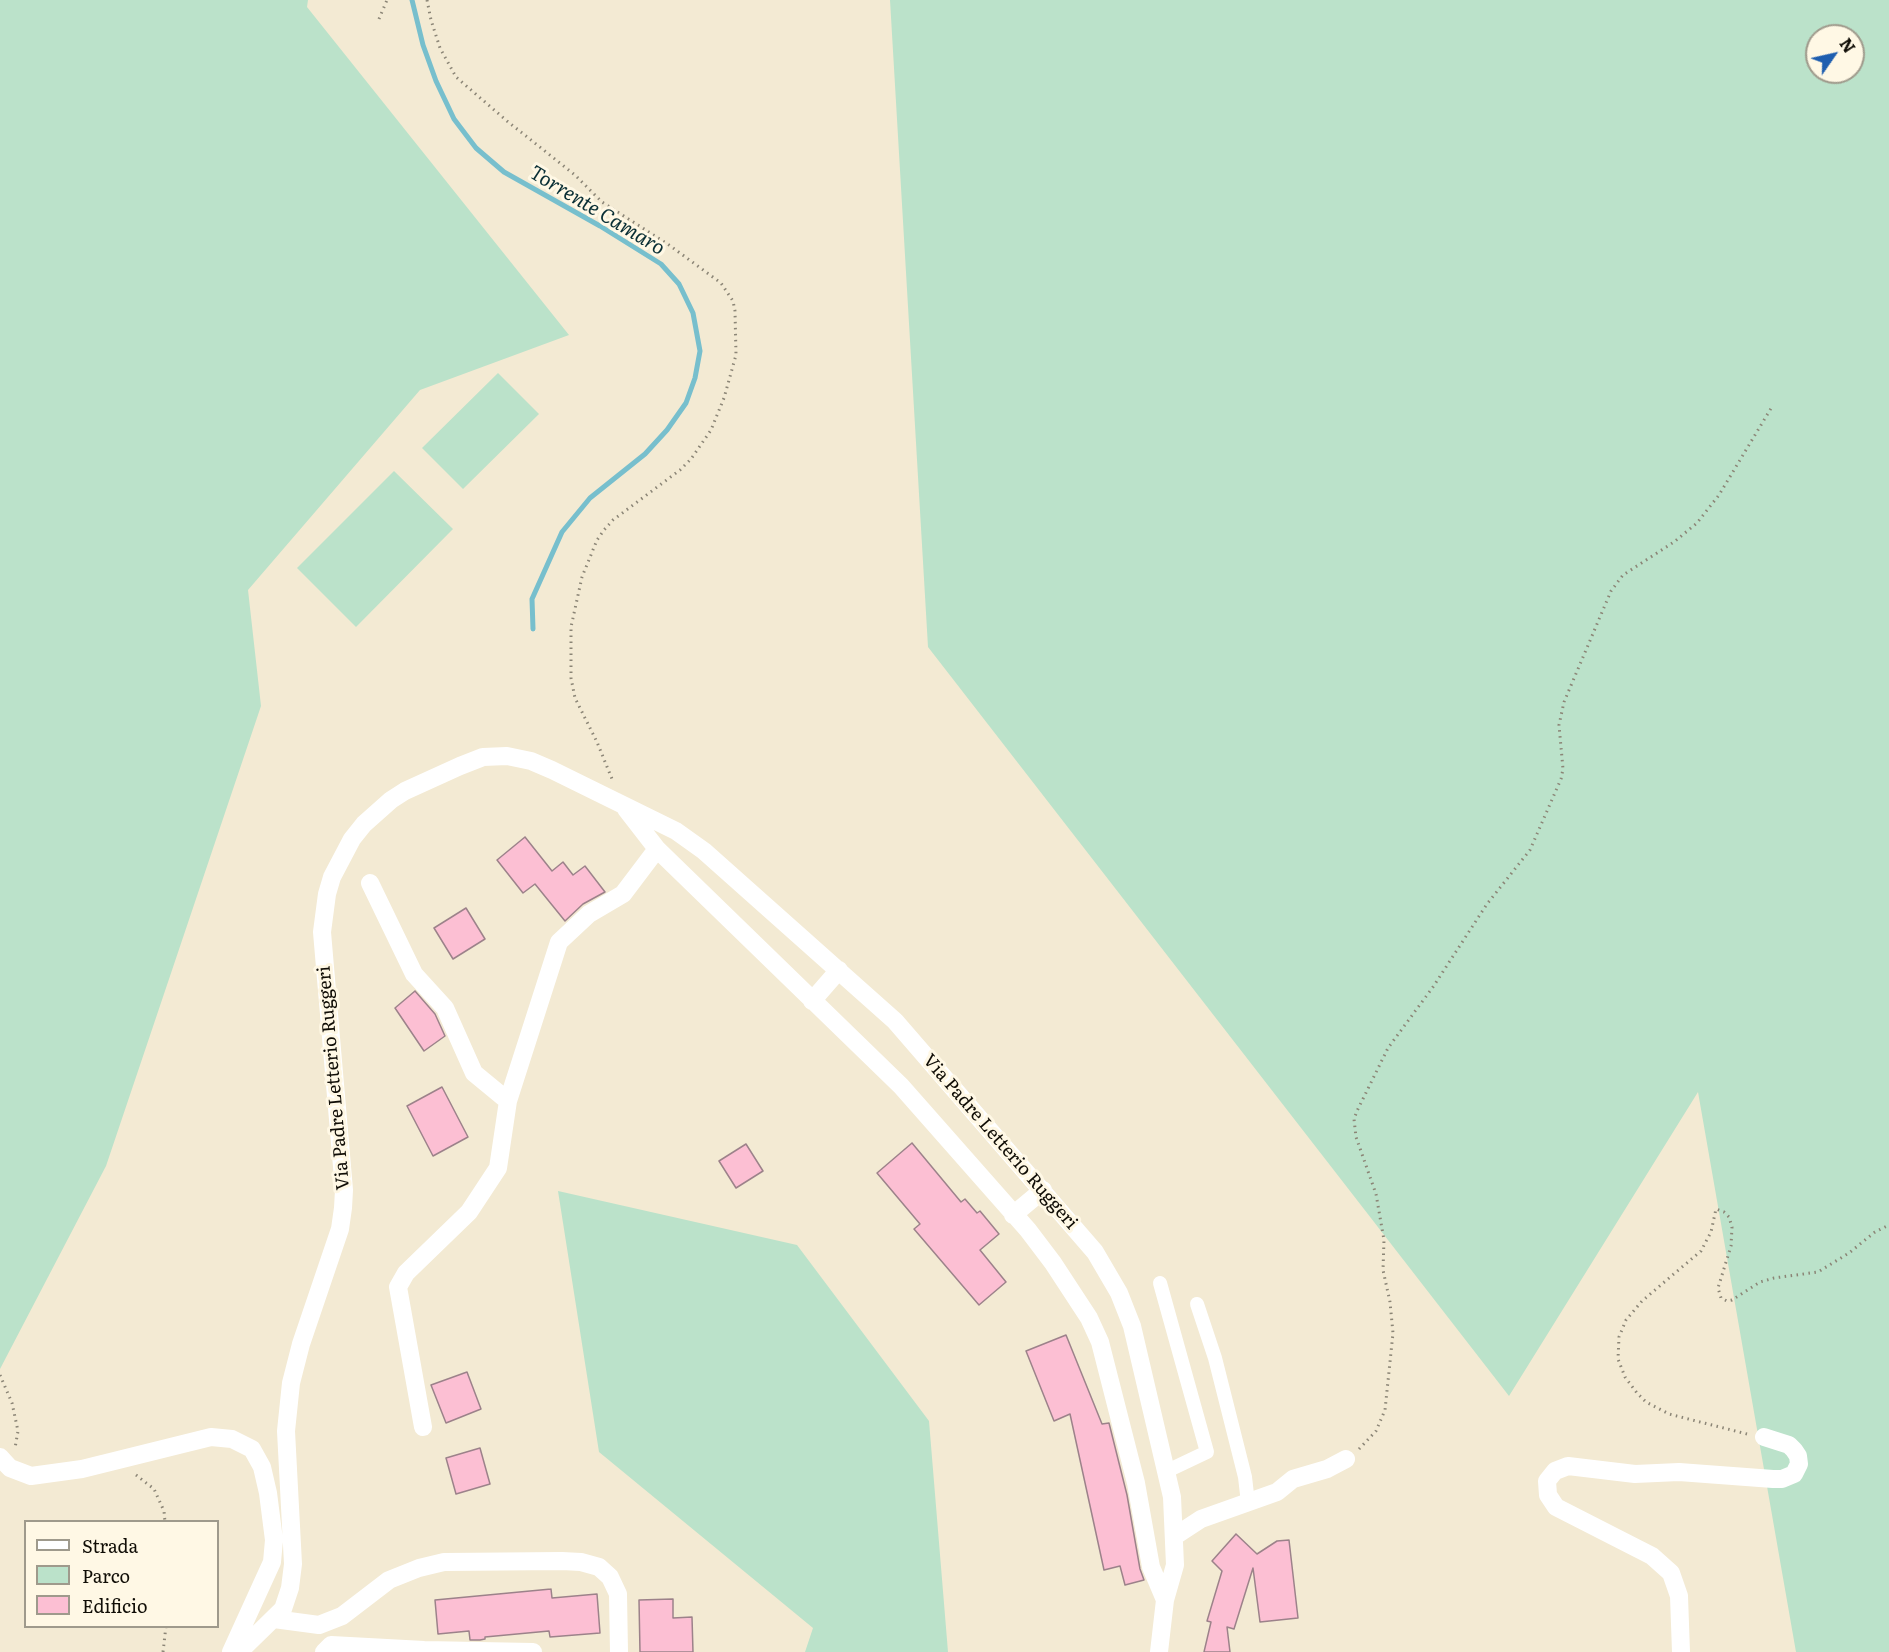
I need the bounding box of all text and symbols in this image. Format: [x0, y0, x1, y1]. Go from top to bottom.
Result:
north arrow [1805, 24, 1865, 84]
text: N [1835, 33, 1862, 57]
water label: Torrente Camaro [525, 161, 669, 261]
street label: Via Padre Letterio Ruggeri [313, 965, 355, 1191]
street label: Via Padre Letterio Ruggeri [918, 1050, 1082, 1234]
legend [24, 1520, 219, 1628]
text: Strada [82, 1532, 138, 1559]
text: Parco [82, 1562, 130, 1589]
text: Edificio [82, 1592, 148, 1619]

